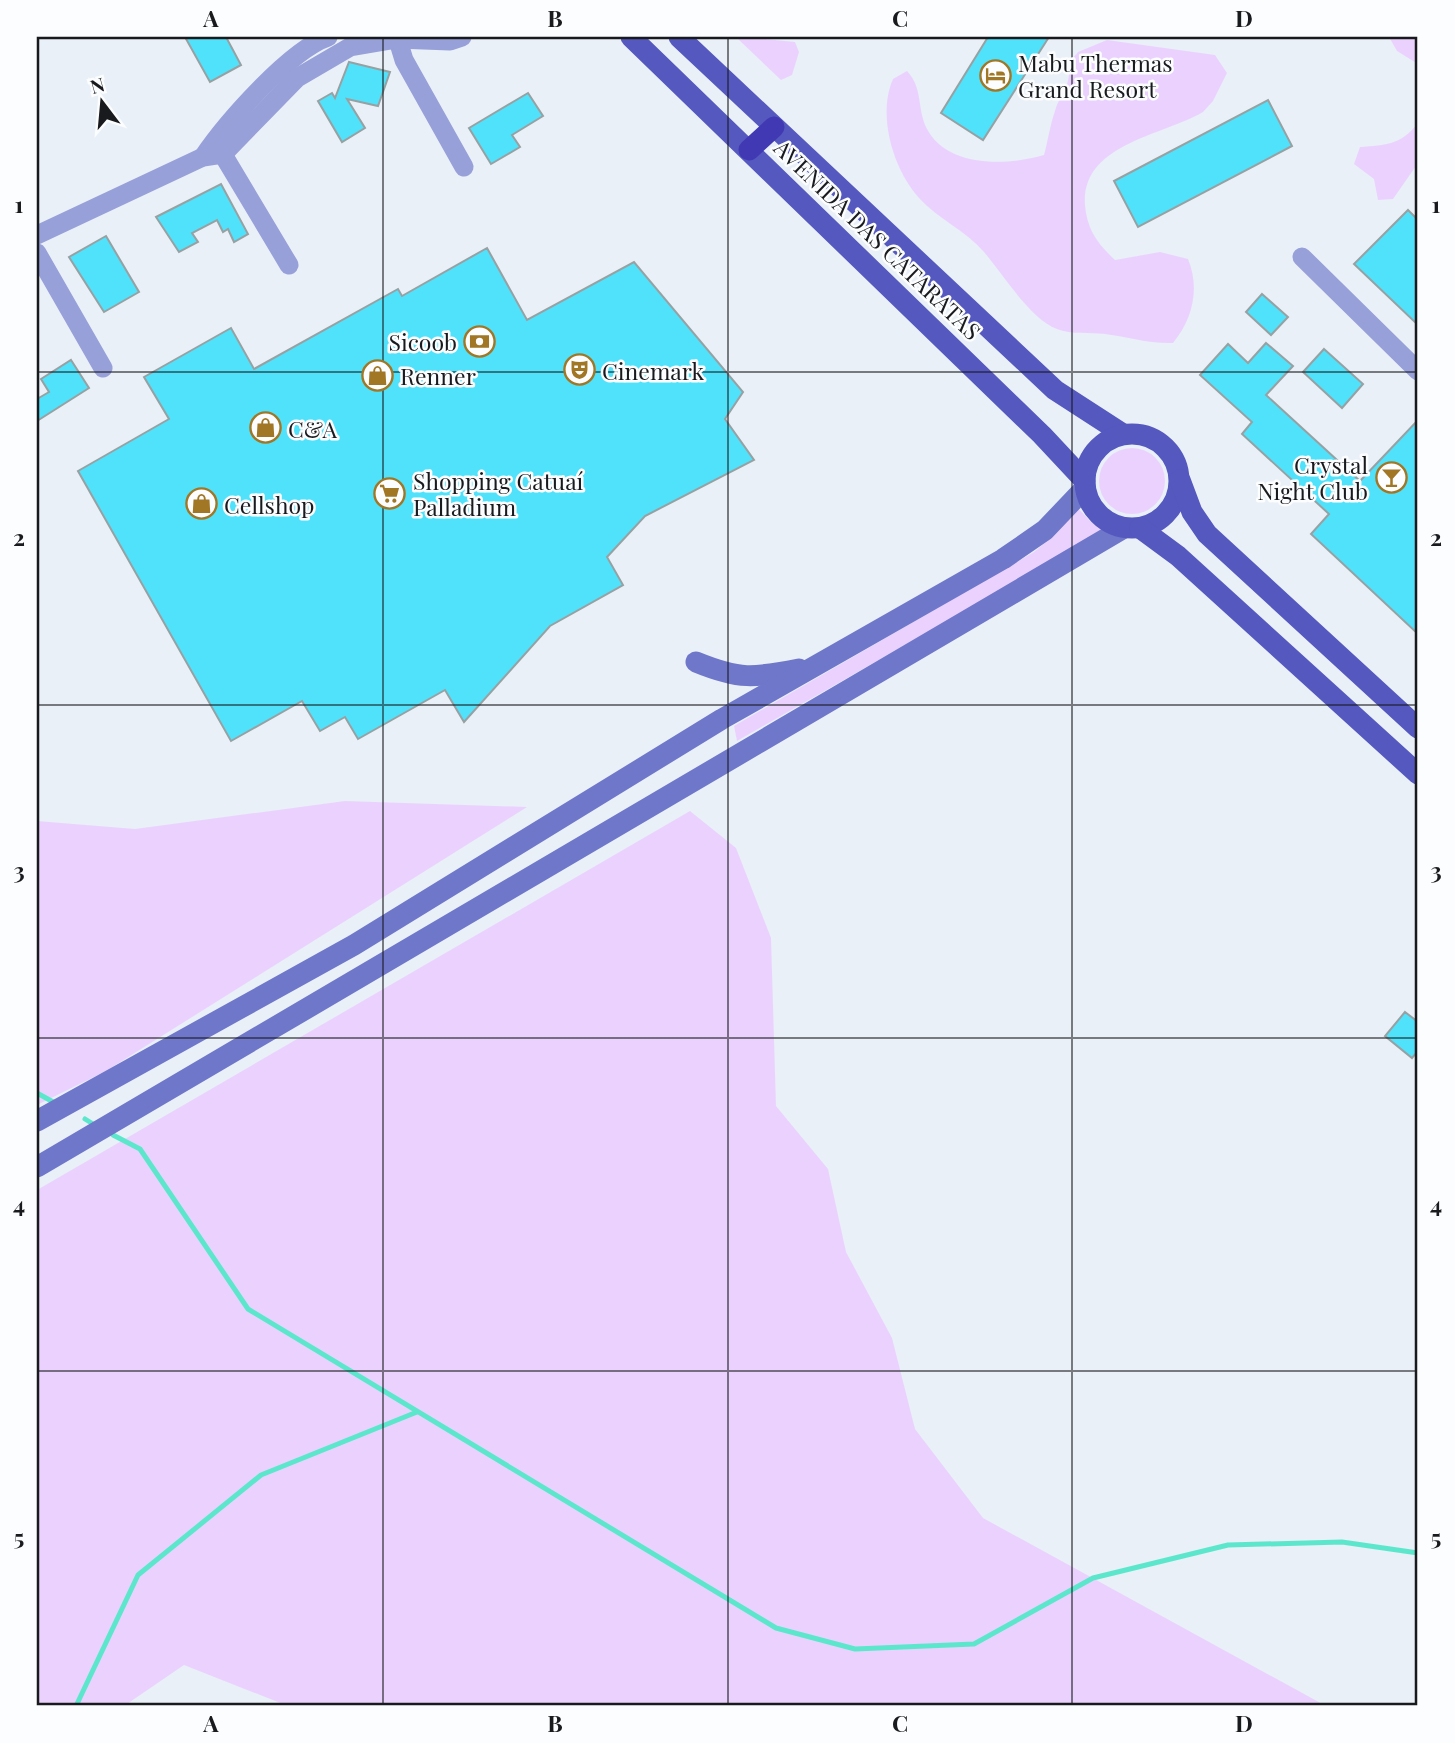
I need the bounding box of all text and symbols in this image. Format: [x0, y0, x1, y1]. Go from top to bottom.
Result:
text: A [202, 2, 219, 33]
text: B [547, 2, 563, 33]
text: C [892, 2, 908, 33]
text: D [1235, 2, 1253, 33]
place label: Mabu Thermas Grand Resort [1018, 47, 1173, 104]
hotel icon: Mabu Thermas Grand Resort [978, 58, 1012, 92]
north arrow [66, 66, 136, 136]
text: N [87, 70, 107, 99]
street label: AVENIDA DAS CATARATAS [767, 131, 988, 346]
text: 1 [15, 188, 24, 219]
text: 1 [1432, 188, 1441, 219]
bank icon: Sicoob [463, 324, 497, 358]
place label: Sicoob [389, 326, 457, 357]
theatre icon: Cinemark [562, 353, 596, 387]
place label: Cinemark [602, 355, 705, 386]
shop icon: Renner [360, 358, 394, 392]
place label: Renner [400, 360, 476, 391]
shop icon: C&A [248, 411, 282, 445]
place label: C&A [288, 413, 337, 444]
place label: Crystal Night Club [1257, 449, 1368, 506]
bar icon: Crystal Night Club [1374, 460, 1408, 494]
place label: Shopping Catuaí Palladium [413, 465, 584, 522]
supermarket icon: Shopping Catuaí Palladium [373, 476, 407, 510]
shop icon: Cellshop [184, 487, 218, 521]
place label: Cellshop [224, 489, 314, 520]
text: 2 [13, 521, 25, 552]
text: 2 [1430, 521, 1442, 552]
text: 3 [13, 854, 25, 885]
text: 3 [1430, 854, 1442, 885]
text: 4 [13, 1188, 25, 1219]
text: 4 [1430, 1188, 1442, 1219]
text: 5 [14, 1521, 24, 1552]
text: 5 [1431, 1521, 1441, 1552]
text: A [202, 1707, 219, 1738]
text: B [547, 1707, 563, 1738]
text: C [892, 1707, 908, 1738]
text: D [1235, 1707, 1253, 1738]

